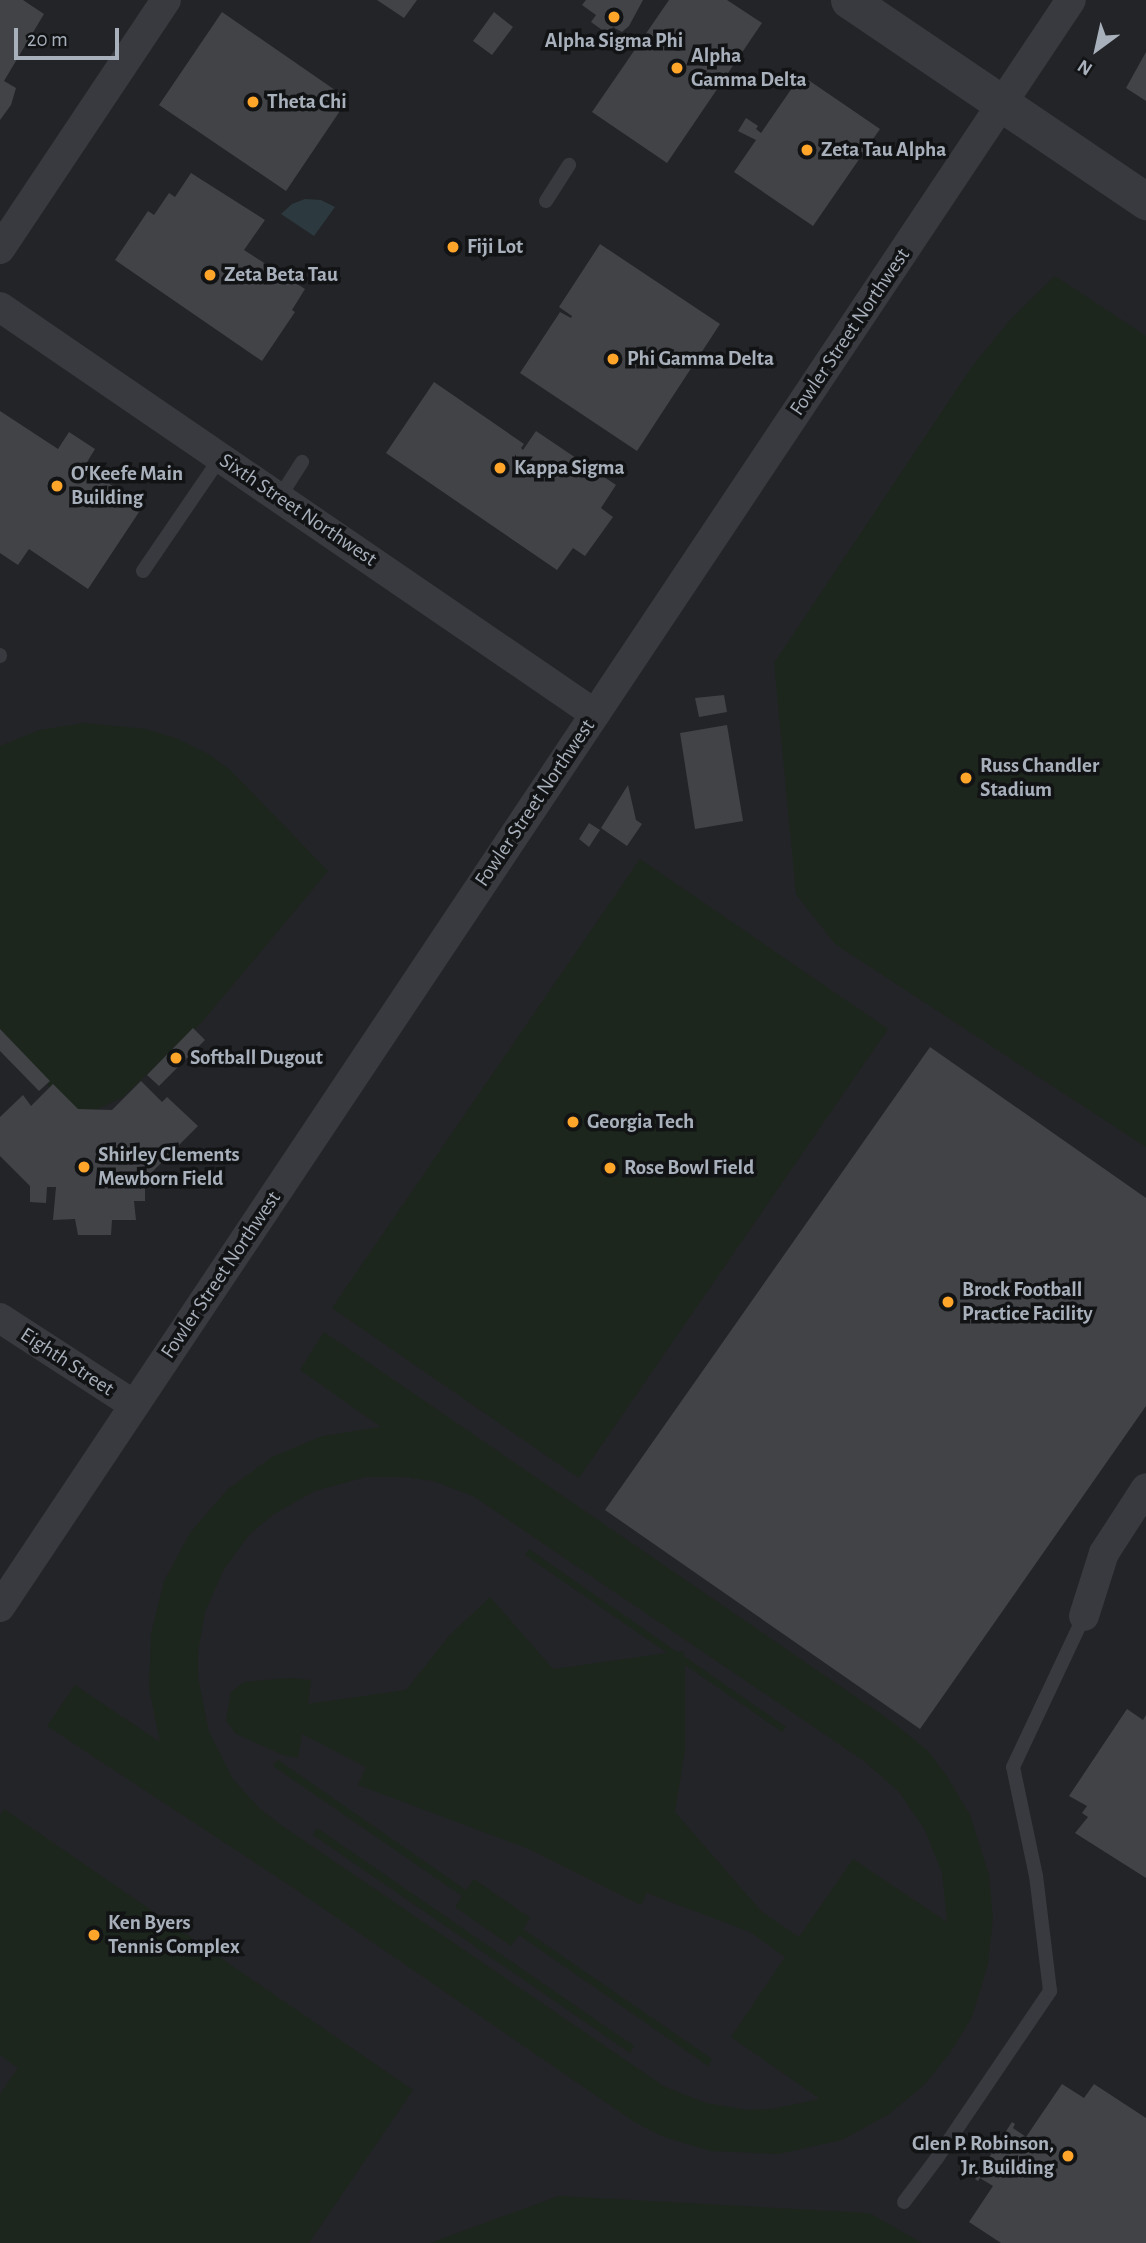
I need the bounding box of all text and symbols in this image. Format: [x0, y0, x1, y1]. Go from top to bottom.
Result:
marker: Alpha Sigma Phi [606, 9, 622, 25]
scale bar [18, 14, 122, 58]
north arrow [1062, 14, 1132, 84]
place label: Alpha Sigma Phi [545, 28, 683, 54]
text: 20 m [27, 29, 68, 50]
place label: Alpha Gamma Delta [691, 43, 807, 93]
text: N [1075, 55, 1096, 79]
marker: Alpha Gamma Delta [669, 60, 685, 76]
place label: Theta Chi [267, 89, 347, 115]
marker: Theta Chi [245, 94, 261, 110]
place label: Zeta Tau Alpha [821, 137, 946, 163]
marker: Zeta Tau Alpha [799, 142, 815, 158]
place label: Fiji Lot [467, 234, 523, 260]
marker: Fiji Lot [445, 239, 461, 255]
street label: Fowler Street Northwest [785, 243, 915, 421]
place label: Zeta Beta Tau [224, 262, 338, 288]
marker: Zeta Beta Tau [202, 267, 218, 283]
place label: Phi Gamma Delta [627, 346, 774, 372]
marker: Phi Gamma Delta [605, 351, 621, 367]
street label: Sixth Street Northwest [215, 448, 381, 572]
place label: Kappa Sigma [514, 455, 625, 481]
marker: Kappa Sigma [492, 460, 508, 476]
place label: O'Keefe Main Building [71, 461, 183, 511]
marker: O'Keefe Main Building [49, 478, 65, 494]
street label: Fowler Street Northwest [470, 714, 600, 892]
place label: Russ Chandler Stadium [980, 753, 1099, 803]
marker: Russ Chandler Stadium [958, 770, 974, 786]
place label: Softball Dugout [190, 1045, 323, 1071]
marker: Softball Dugout [168, 1050, 184, 1066]
place label: Georgia Tech [587, 1109, 694, 1135]
marker: Georgia Tech [565, 1114, 581, 1130]
place label: Shirley Clements Mewborn Field [98, 1142, 240, 1192]
place label: Rose Bowl Field [624, 1155, 754, 1181]
marker: Shirley Clements Mewborn Field [76, 1159, 92, 1175]
marker: Rose Bowl Field [602, 1160, 618, 1176]
street label: Fowler Street Northwest [156, 1186, 286, 1364]
place label: Brock Football Practice Facility [962, 1277, 1093, 1327]
marker: Brock Football Practice Facility [940, 1294, 956, 1310]
street label: Eighth Street [15, 1322, 119, 1402]
place label: Ken Byers Tennis Complex [108, 1910, 240, 1960]
marker: Ken Byers Tennis Complex [86, 1927, 102, 1943]
place label: Glen P. Robinson, Jr. Building [912, 2131, 1054, 2181]
marker: Glen P. Robinson, Jr. Building [1060, 2148, 1076, 2164]

